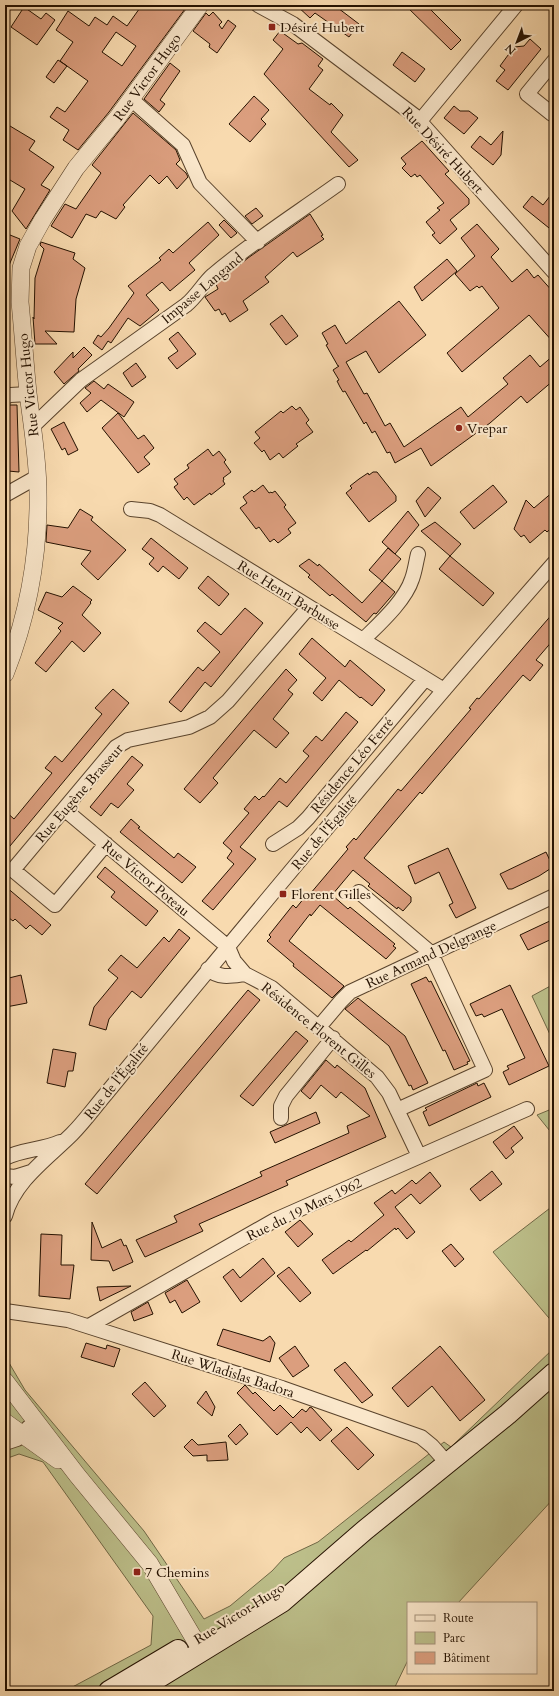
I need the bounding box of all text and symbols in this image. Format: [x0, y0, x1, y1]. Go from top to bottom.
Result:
place label: Désiré Hubert [280, 18, 365, 37]
marker: Désiré Hubert [267, 22, 277, 32]
north arrow [497, 22, 537, 62]
street label: Rue Victor Hugo [109, 29, 186, 125]
text: N [502, 40, 519, 58]
street label: Rue Désiré Hubert [398, 103, 488, 198]
street label: Impasse Langand [157, 248, 248, 328]
street label: Rue Victor Hugo [14, 332, 43, 438]
place label: Vrepar [467, 419, 508, 438]
marker: Vrepar [454, 423, 464, 433]
street label: Rue Henri Barbusse [234, 556, 344, 635]
street label: Résidence Léo Ferré [307, 713, 398, 817]
street label: Rue Eugène Brasseur [31, 739, 128, 847]
street label: Rue de l'Égalité [287, 791, 361, 874]
street label: Rue Victor Poteau [98, 836, 194, 921]
place label: Florent Gilles [291, 885, 371, 904]
marker: Florent Gilles [278, 889, 288, 899]
street label: Rue Armand Delgrange [363, 916, 500, 993]
street label: Résidence Florent Gilles [257, 978, 380, 1083]
street label: Rue de l'Égalité [80, 1039, 153, 1123]
street label: Rue du 19 Mars 1962 [243, 1173, 365, 1246]
street label: Rue Wladislas Badora [169, 1345, 297, 1402]
place label: 7 Chemins [145, 1563, 209, 1582]
marker: 7 Chemins [132, 1567, 142, 1577]
street label: Rue Victor Hugo [190, 1578, 289, 1649]
legend [407, 1602, 537, 1674]
text: Route [443, 1610, 474, 1626]
text: Parc [443, 1630, 466, 1646]
text: Bâtiment [443, 1650, 490, 1666]

